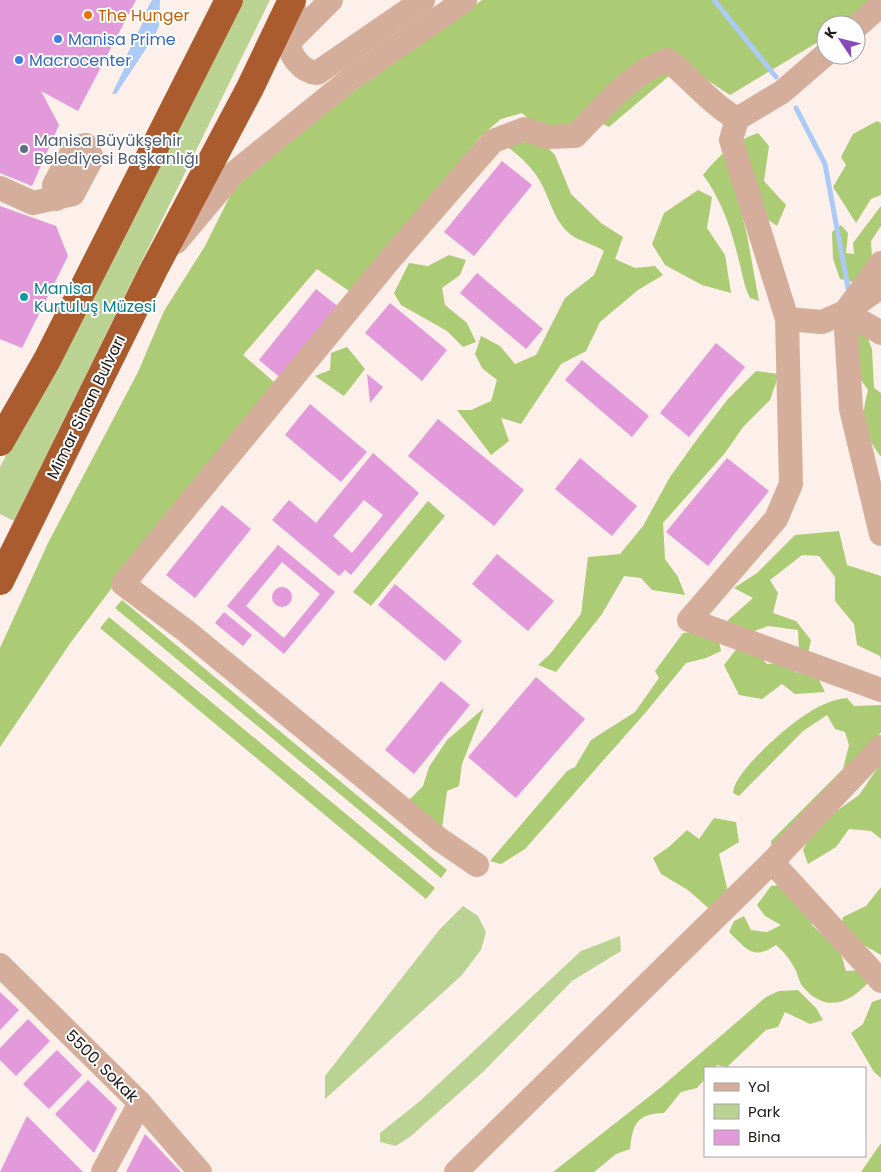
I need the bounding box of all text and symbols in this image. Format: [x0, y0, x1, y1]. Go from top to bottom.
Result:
place label: The Hunger [98, 4, 189, 27]
marker: The Hunger [82, 9, 94, 21]
north arrow [816, 15, 866, 65]
text: K [819, 23, 841, 42]
place label: Manisa Prime [68, 28, 176, 51]
marker: Manisa Prime [52, 33, 64, 45]
place label: Macrocenter [29, 49, 131, 72]
marker: Macrocenter [13, 54, 25, 66]
place label: Manisa Büyükşehir Belediyesi Başkanlığı [34, 129, 199, 170]
marker: Manisa Büyükşehir Belediyesi Başkanlığı [18, 143, 30, 155]
place label: Manisa Kurtuluş Müzesi [34, 277, 156, 318]
marker: Manisa Kurtuluş Müzesi [18, 291, 30, 303]
street label: Mimar Sinan Bulvarı [41, 331, 131, 483]
street label: 5500. Sokak [60, 1024, 144, 1108]
legend [704, 1067, 866, 1157]
text: Yol [748, 1076, 770, 1097]
text: Park [748, 1101, 780, 1122]
text: Bina [748, 1126, 781, 1147]

